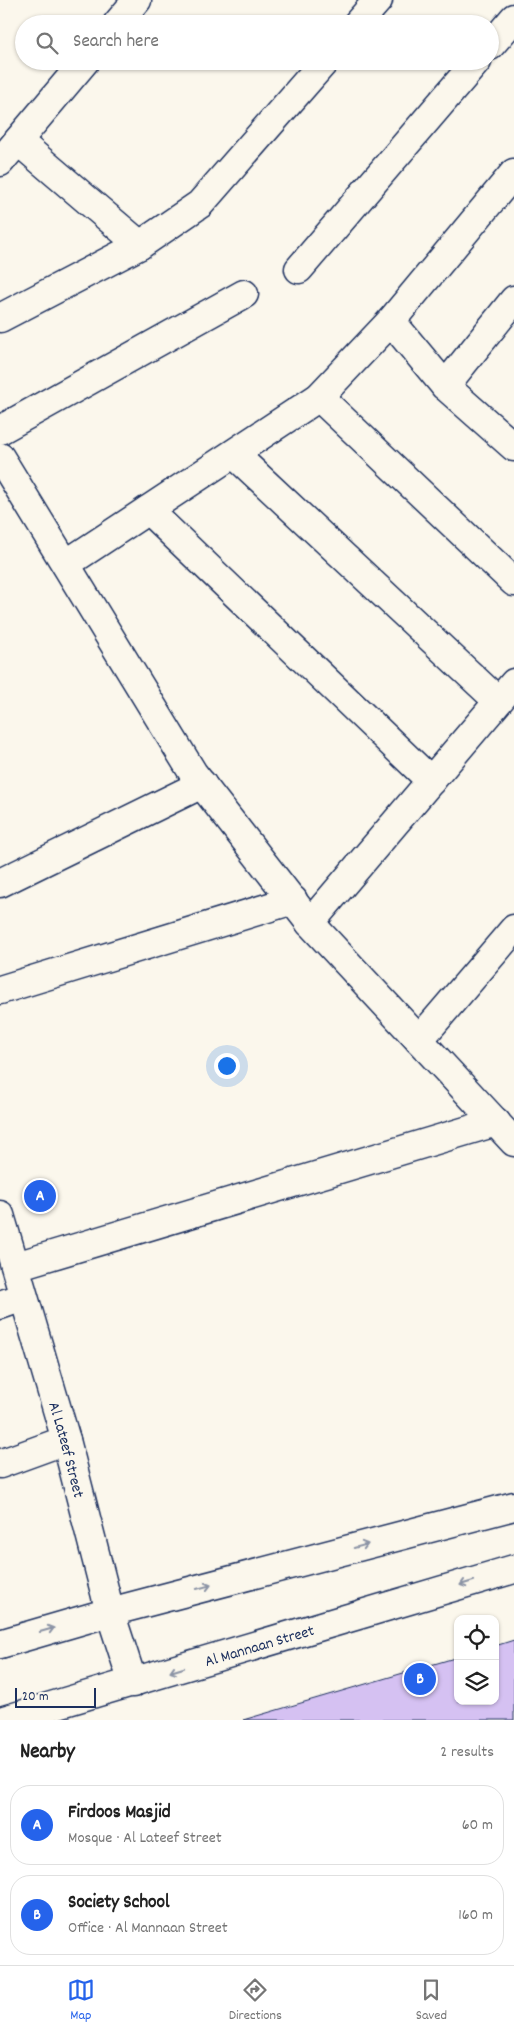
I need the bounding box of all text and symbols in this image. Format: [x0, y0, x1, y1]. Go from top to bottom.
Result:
search box [15, 15, 499, 70]
icon: search [33, 29, 61, 57]
text: Search here [73, 29, 159, 56]
your location [214, 1053, 240, 1079]
pin: A [24, 1177, 56, 1215]
street label: Al Lateef Street [41, 1399, 89, 1501]
one-way arrow [352, 1541, 368, 1550]
one-way arrow [460, 1579, 476, 1589]
one-way arrow [195, 1582, 211, 1592]
map controls [454, 1615, 499, 1705]
button: locate [454, 1615, 499, 1660]
street label: Al Mannaan Street [202, 1620, 317, 1674]
one-way arrow [38, 1625, 54, 1635]
pin: B [404, 1660, 436, 1698]
button: layers [454, 1660, 499, 1705]
one-way arrow [170, 1665, 186, 1675]
scale bar [15, 1685, 96, 1708]
text: 20 m [22, 1687, 49, 1707]
text: Nearby [20, 1738, 75, 1768]
text: 2 results [440, 1741, 494, 1764]
text: Firdoos Masjid [68, 1800, 171, 1827]
text: A [33, 1814, 41, 1837]
text: 60 m [462, 1814, 493, 1837]
text: Mosque · Al Lateef Street [68, 1827, 222, 1850]
text: Society School [68, 1890, 170, 1917]
text: B [33, 1904, 41, 1927]
text: 160 m [458, 1904, 493, 1927]
text: Office · Al Mannaan Street [68, 1917, 228, 1940]
tab: Map [67, 1976, 95, 2026]
tab: Directions [229, 1976, 282, 2026]
tab: Saved [416, 1976, 447, 2026]

